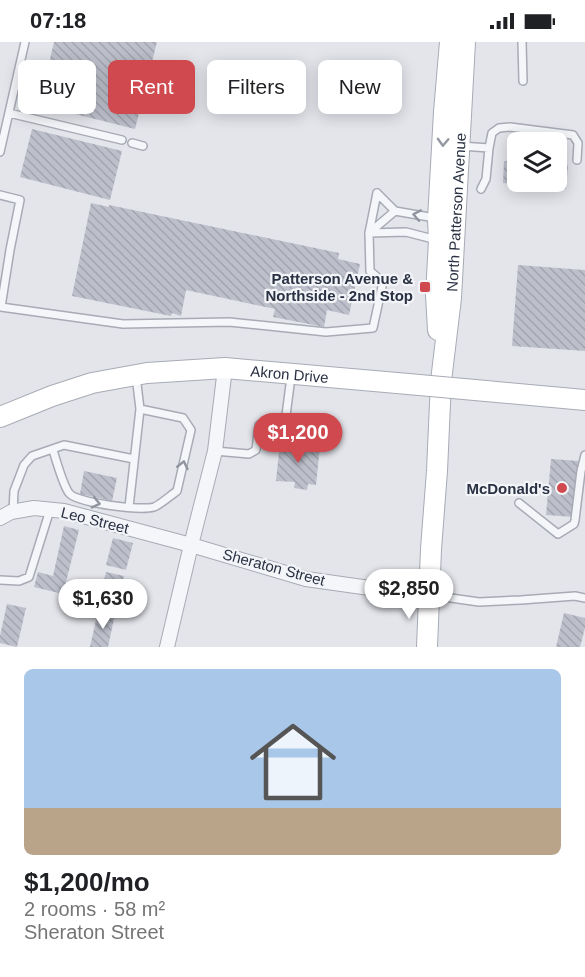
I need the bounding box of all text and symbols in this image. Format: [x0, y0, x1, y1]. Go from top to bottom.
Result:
text: 07:18 [30, 8, 86, 33]
chip: Buy [18, 60, 96, 114]
chip: Rent [108, 60, 195, 114]
chip: Filters [207, 60, 306, 114]
chip: New [318, 60, 402, 114]
street label: North Patterson Avenue [443, 132, 469, 292]
map controls [507, 132, 567, 192]
button: layers [507, 132, 567, 192]
one-way arrow [436, 138, 449, 147]
one-way arrow [412, 209, 422, 222]
place label: Patterson Avenue & Northside - 2nd Stop [266, 270, 413, 304]
marker: Patterson Avenue & Northside - 2nd Stop [418, 280, 432, 294]
street label: Akron Drive [250, 362, 329, 386]
pin: $1,200 [249, 413, 347, 464]
text: $1,200 [267, 421, 329, 443]
one-way arrow [175, 461, 188, 471]
place label: McDonald's [466, 480, 550, 497]
marker: McDonald's [555, 481, 569, 495]
one-way arrow [90, 495, 100, 508]
street label: Leo Street [59, 503, 131, 537]
street label: Sheraton Street [221, 545, 328, 589]
pin: $2,850 [360, 569, 458, 620]
text: $2,850 [378, 577, 440, 599]
pin: $1,630 [54, 579, 152, 630]
text: $1,630 [72, 587, 134, 609]
icon: home [239, 708, 347, 816]
text: $1,200/mo [24, 867, 150, 897]
text: 2 rooms · 58 m² [24, 898, 165, 920]
text: Sheraton Street [24, 921, 164, 943]

